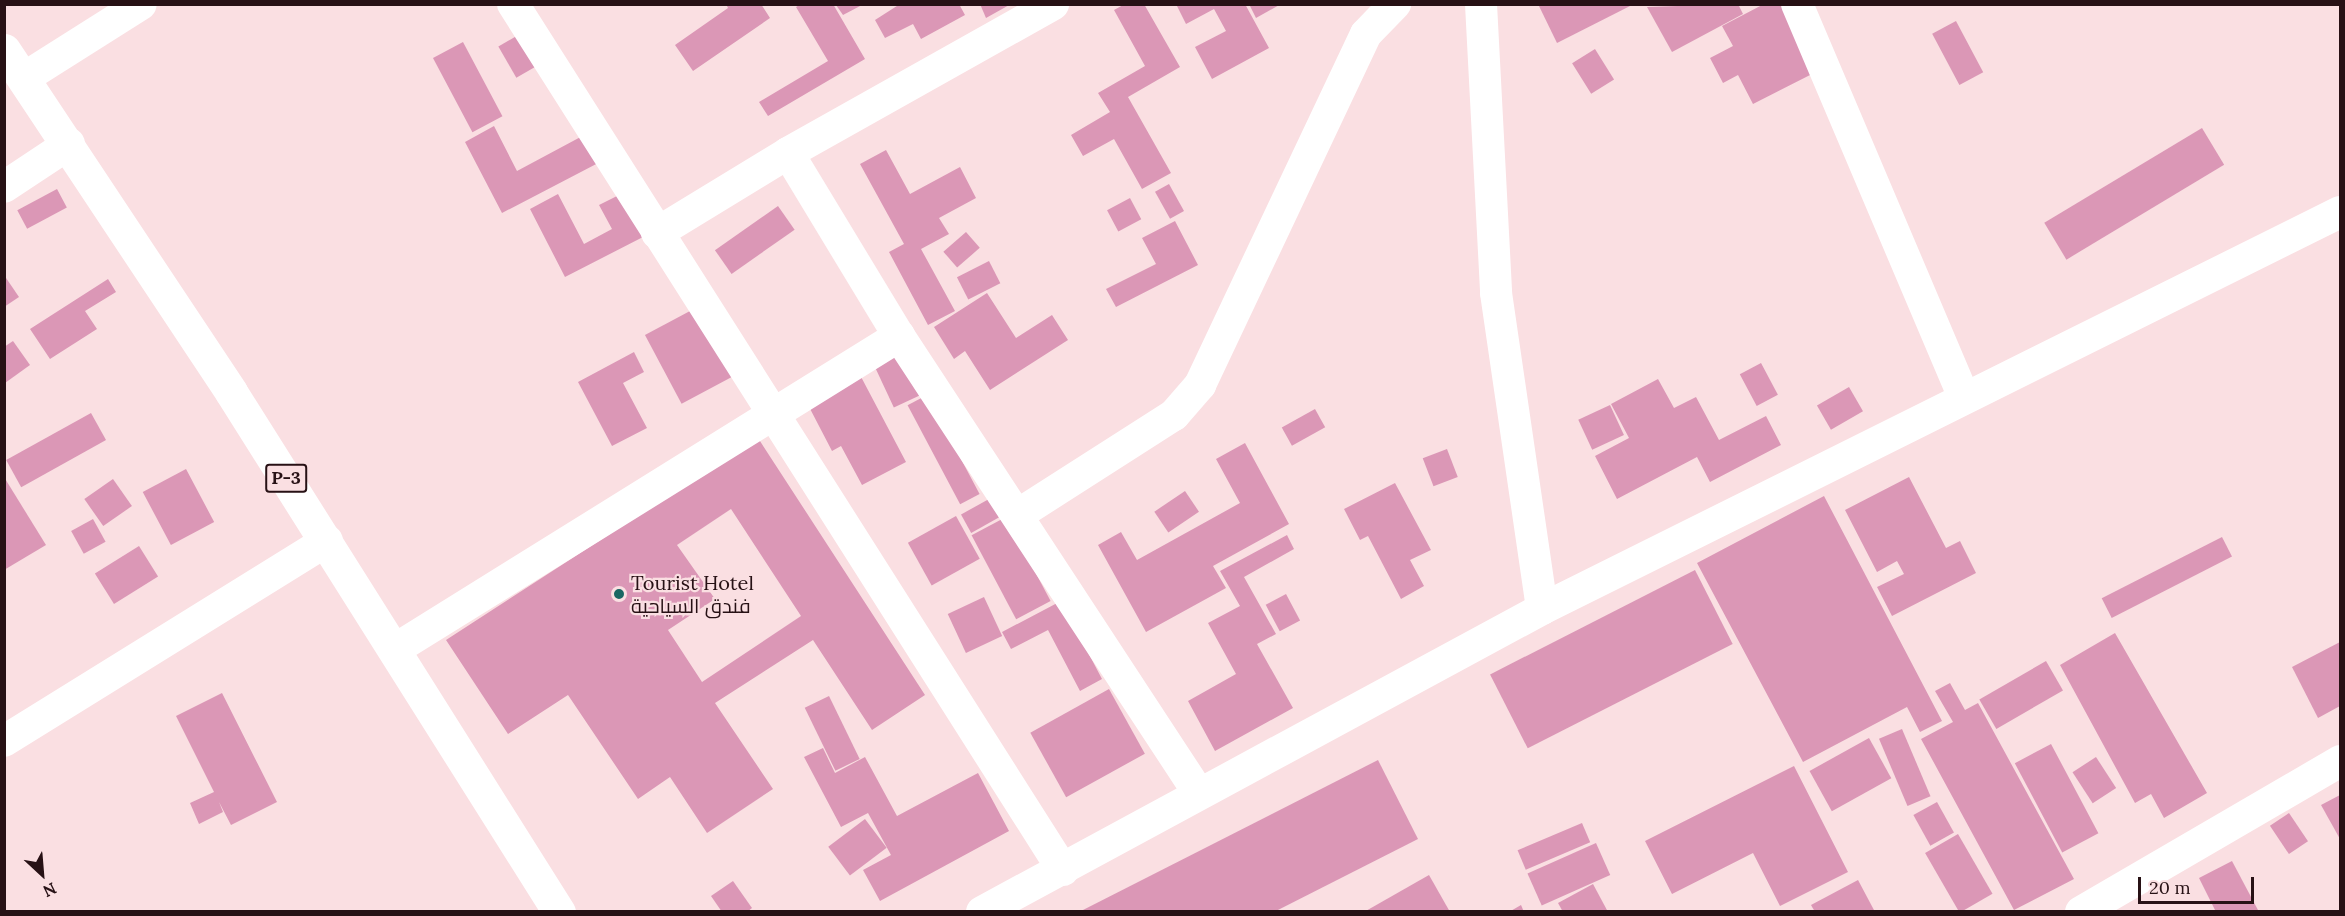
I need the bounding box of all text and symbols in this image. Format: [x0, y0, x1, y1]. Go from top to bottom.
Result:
road number: P-3 [265, 463, 307, 493]
place label: Tourist Hotel فندق السياحية [631, 570, 754, 617]
marker: Tourist Hotel فندق السياحية [612, 587, 626, 601]
north arrow [12, 844, 72, 904]
scale bar [2141, 865, 2256, 903]
text: 20 m [2149, 876, 2191, 899]
text: N [40, 878, 60, 902]

